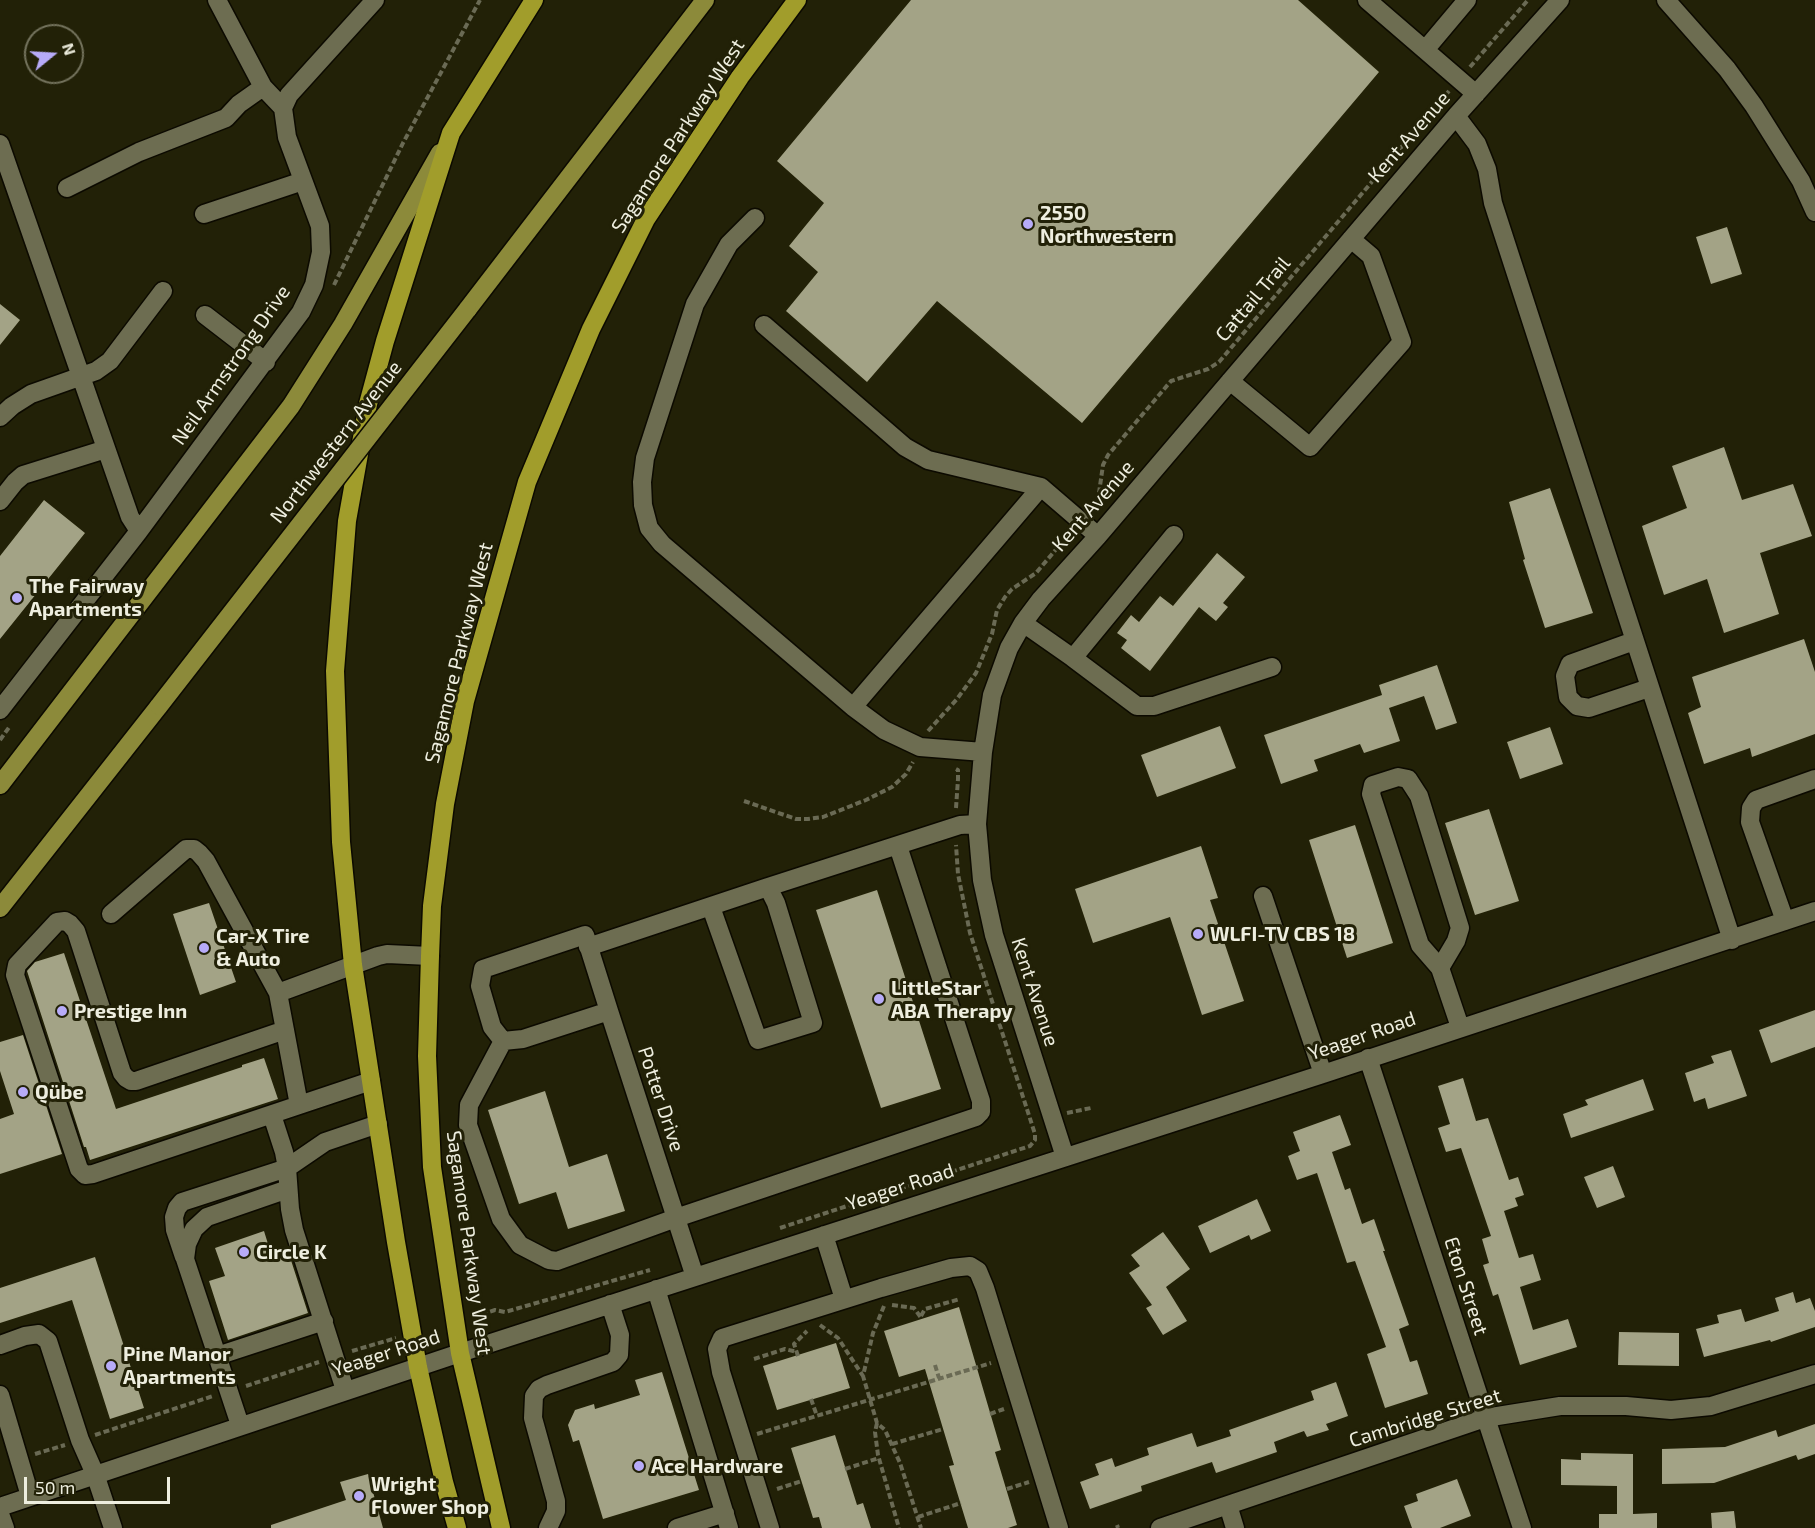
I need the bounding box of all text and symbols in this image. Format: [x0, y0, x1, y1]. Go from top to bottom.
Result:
north arrow [24, 24, 84, 84]
street label: Sagamore Parkway West [606, 34, 750, 238]
text: N [59, 40, 81, 57]
street label: Kent Avenue [1363, 86, 1455, 188]
place label: 2550 Northwestern [1040, 201, 1174, 248]
marker: 2550 Northwestern [1021, 217, 1035, 231]
street label: Cattail Trail [1211, 252, 1295, 346]
street label: Neil Armstrong Drive [167, 280, 295, 450]
street label: Northwestern Avenue [265, 356, 407, 528]
street label: Kent Avenue [1047, 455, 1139, 557]
street label: Sagamore Parkway West [420, 540, 498, 766]
place label: The Fairway Apartments [29, 574, 144, 621]
marker: The Fairway Apartments [10, 591, 24, 605]
place label: WLFI-TV CBS 18 [1210, 922, 1355, 946]
place label: Car-X Tire & Auto [216, 924, 310, 971]
marker: WLFI-TV CBS 18 [1191, 927, 1205, 941]
street label: Kent Avenue [1006, 935, 1064, 1049]
marker: Car-X Tire & Auto [197, 941, 211, 955]
place label: LittleStar ABA Therapy [891, 976, 1013, 1023]
marker: LittleStar ABA Therapy [872, 992, 886, 1006]
place label: Prestige Inn [74, 999, 187, 1023]
marker: Prestige Inn [55, 1004, 69, 1018]
street label: Yeager Road [1305, 1006, 1419, 1066]
street label: Potter Drive [633, 1043, 689, 1155]
place label: Qübe [35, 1080, 84, 1104]
marker: Qübe [16, 1085, 30, 1099]
street label: Sagamore Parkway West [441, 1129, 497, 1357]
street label: Yeager Road [843, 1158, 957, 1216]
street label: Eton Street [1439, 1234, 1493, 1338]
place label: Circle K [256, 1240, 327, 1264]
marker: Circle K [237, 1245, 251, 1259]
street label: Yeager Road [329, 1324, 443, 1382]
place label: Pine Manor Apartments [123, 1342, 236, 1389]
marker: Pine Manor Apartments [104, 1359, 118, 1373]
street label: Cambridge Street [1346, 1383, 1504, 1453]
place label: Ace Hardware [651, 1454, 783, 1478]
marker: Ace Hardware [632, 1459, 646, 1473]
scale bar [27, 1465, 172, 1503]
place label: Wright Flower Shop [371, 1472, 489, 1519]
text: 50 m [35, 1476, 75, 1498]
marker: Wright Flower Shop [352, 1489, 366, 1503]

